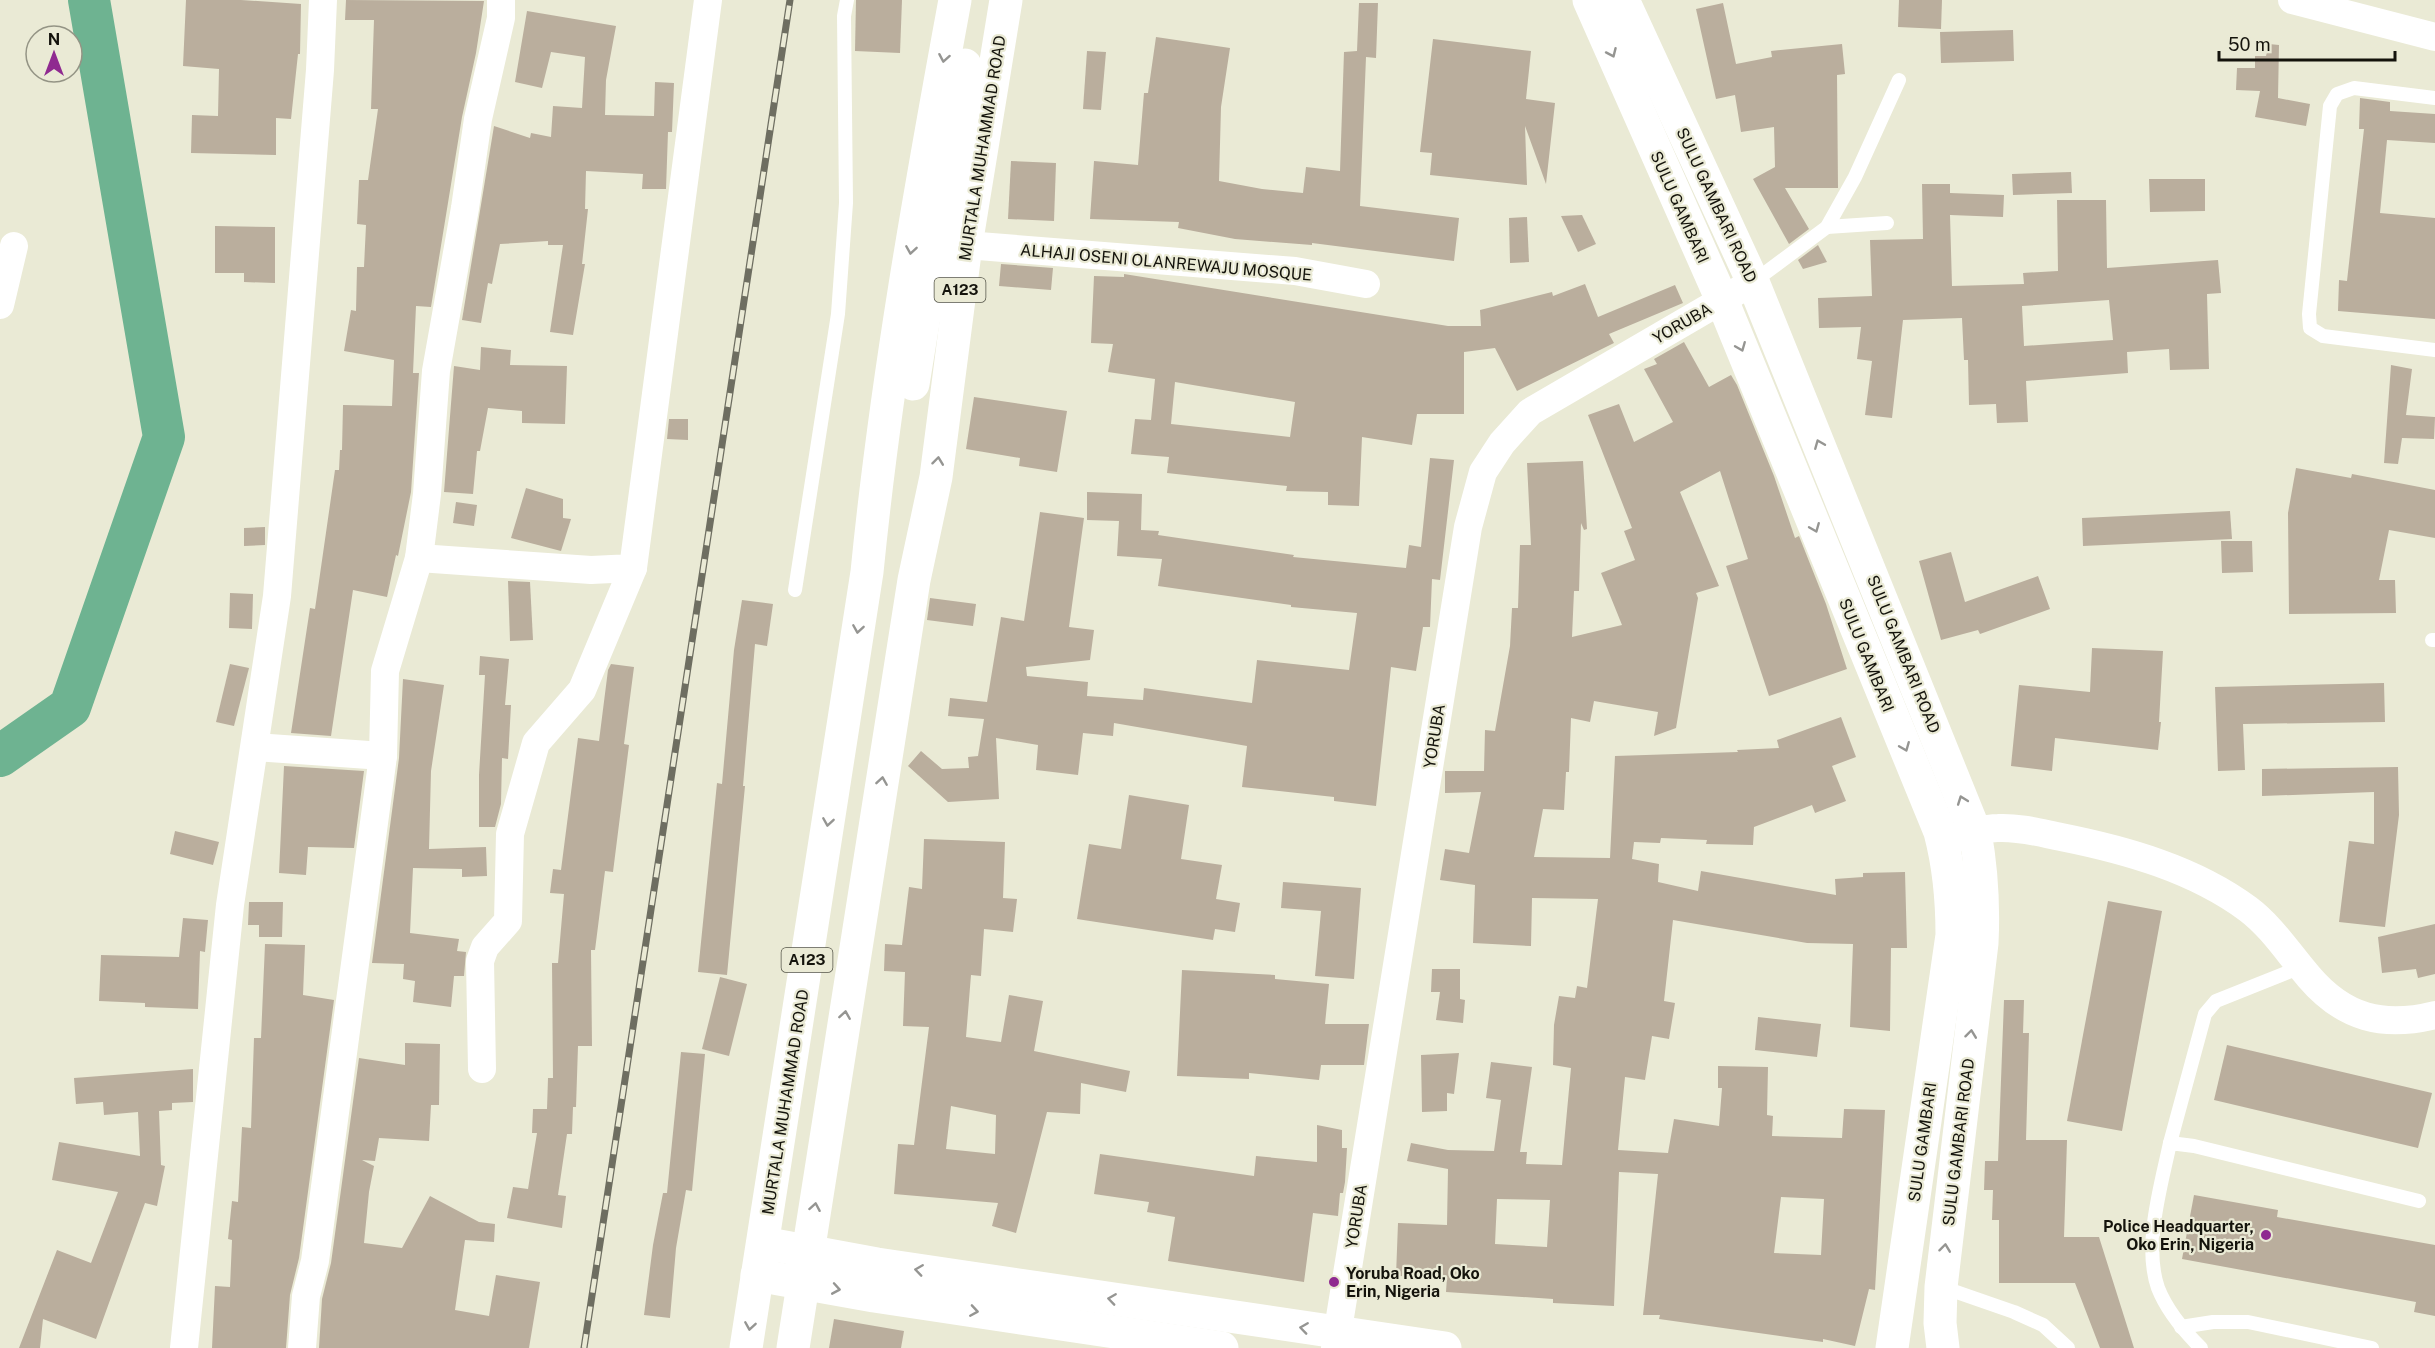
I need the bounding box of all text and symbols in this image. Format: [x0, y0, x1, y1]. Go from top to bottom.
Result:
north arrow [24, 24, 84, 84]
scale bar [2219, 24, 2394, 62]
text: N [48, 30, 60, 49]
street label: MURTALA MUHAMMAD ROAD [955, 34, 1010, 262]
text: 50 m [2228, 34, 2271, 55]
one-way arrow [1605, 47, 1617, 58]
one-way arrow [938, 52, 951, 62]
street label: SULU GAMBARI ROAD [1673, 124, 1761, 286]
street label: SULU GAMBARI [1647, 148, 1713, 266]
street label: ALHAJI OSENI OLANREWAJU MOSQUE [1019, 240, 1313, 285]
one-way arrow [905, 245, 917, 254]
road number: A123 [934, 278, 986, 302]
street label: YORUBA [1649, 299, 1715, 348]
one-way arrow [1734, 341, 1746, 352]
one-way arrow [1814, 440, 1826, 451]
one-way arrow [931, 456, 944, 465]
one-way arrow [1808, 522, 1820, 533]
street label: SULU GAMBARI ROAD [1863, 572, 1945, 736]
street label: SULU GAMBARI [1836, 596, 1898, 714]
one-way arrow [852, 625, 864, 634]
street label: YORUBA [1420, 703, 1449, 770]
one-way arrow [1898, 741, 1910, 752]
one-way arrow [876, 776, 888, 785]
one-way arrow [1957, 796, 1970, 806]
one-way arrow [822, 817, 835, 827]
road number: A123 [782, 948, 832, 972]
street label: MURTALA MUHAMMAD ROAD [758, 988, 813, 1216]
one-way arrow [839, 1010, 851, 1019]
one-way arrow [1964, 1029, 1977, 1038]
street label: SULU GAMBARI ROAD [1939, 1057, 1978, 1227]
street label: SULU GAMBARI [1905, 1081, 1940, 1203]
street label: YORUBA [1342, 1183, 1371, 1250]
one-way arrow [808, 1203, 821, 1213]
place label: Police Headquarter, Oko Erin, Nigeria [2103, 1217, 2254, 1254]
marker: Police Headquarter, Oko Erin, Nigeria [2259, 1228, 2273, 1242]
one-way arrow [1939, 1243, 1951, 1253]
place label: Yoruba Road, Oko Erin, Nigeria [1346, 1264, 1480, 1301]
one-way arrow [914, 1265, 923, 1277]
marker: Yoruba Road, Oko Erin, Nigeria [1327, 1275, 1341, 1289]
one-way arrow [830, 1282, 840, 1295]
one-way arrow [1107, 1293, 1116, 1305]
one-way arrow [969, 1304, 978, 1316]
one-way arrow [744, 1321, 756, 1331]
one-way arrow [1300, 1322, 1309, 1334]

